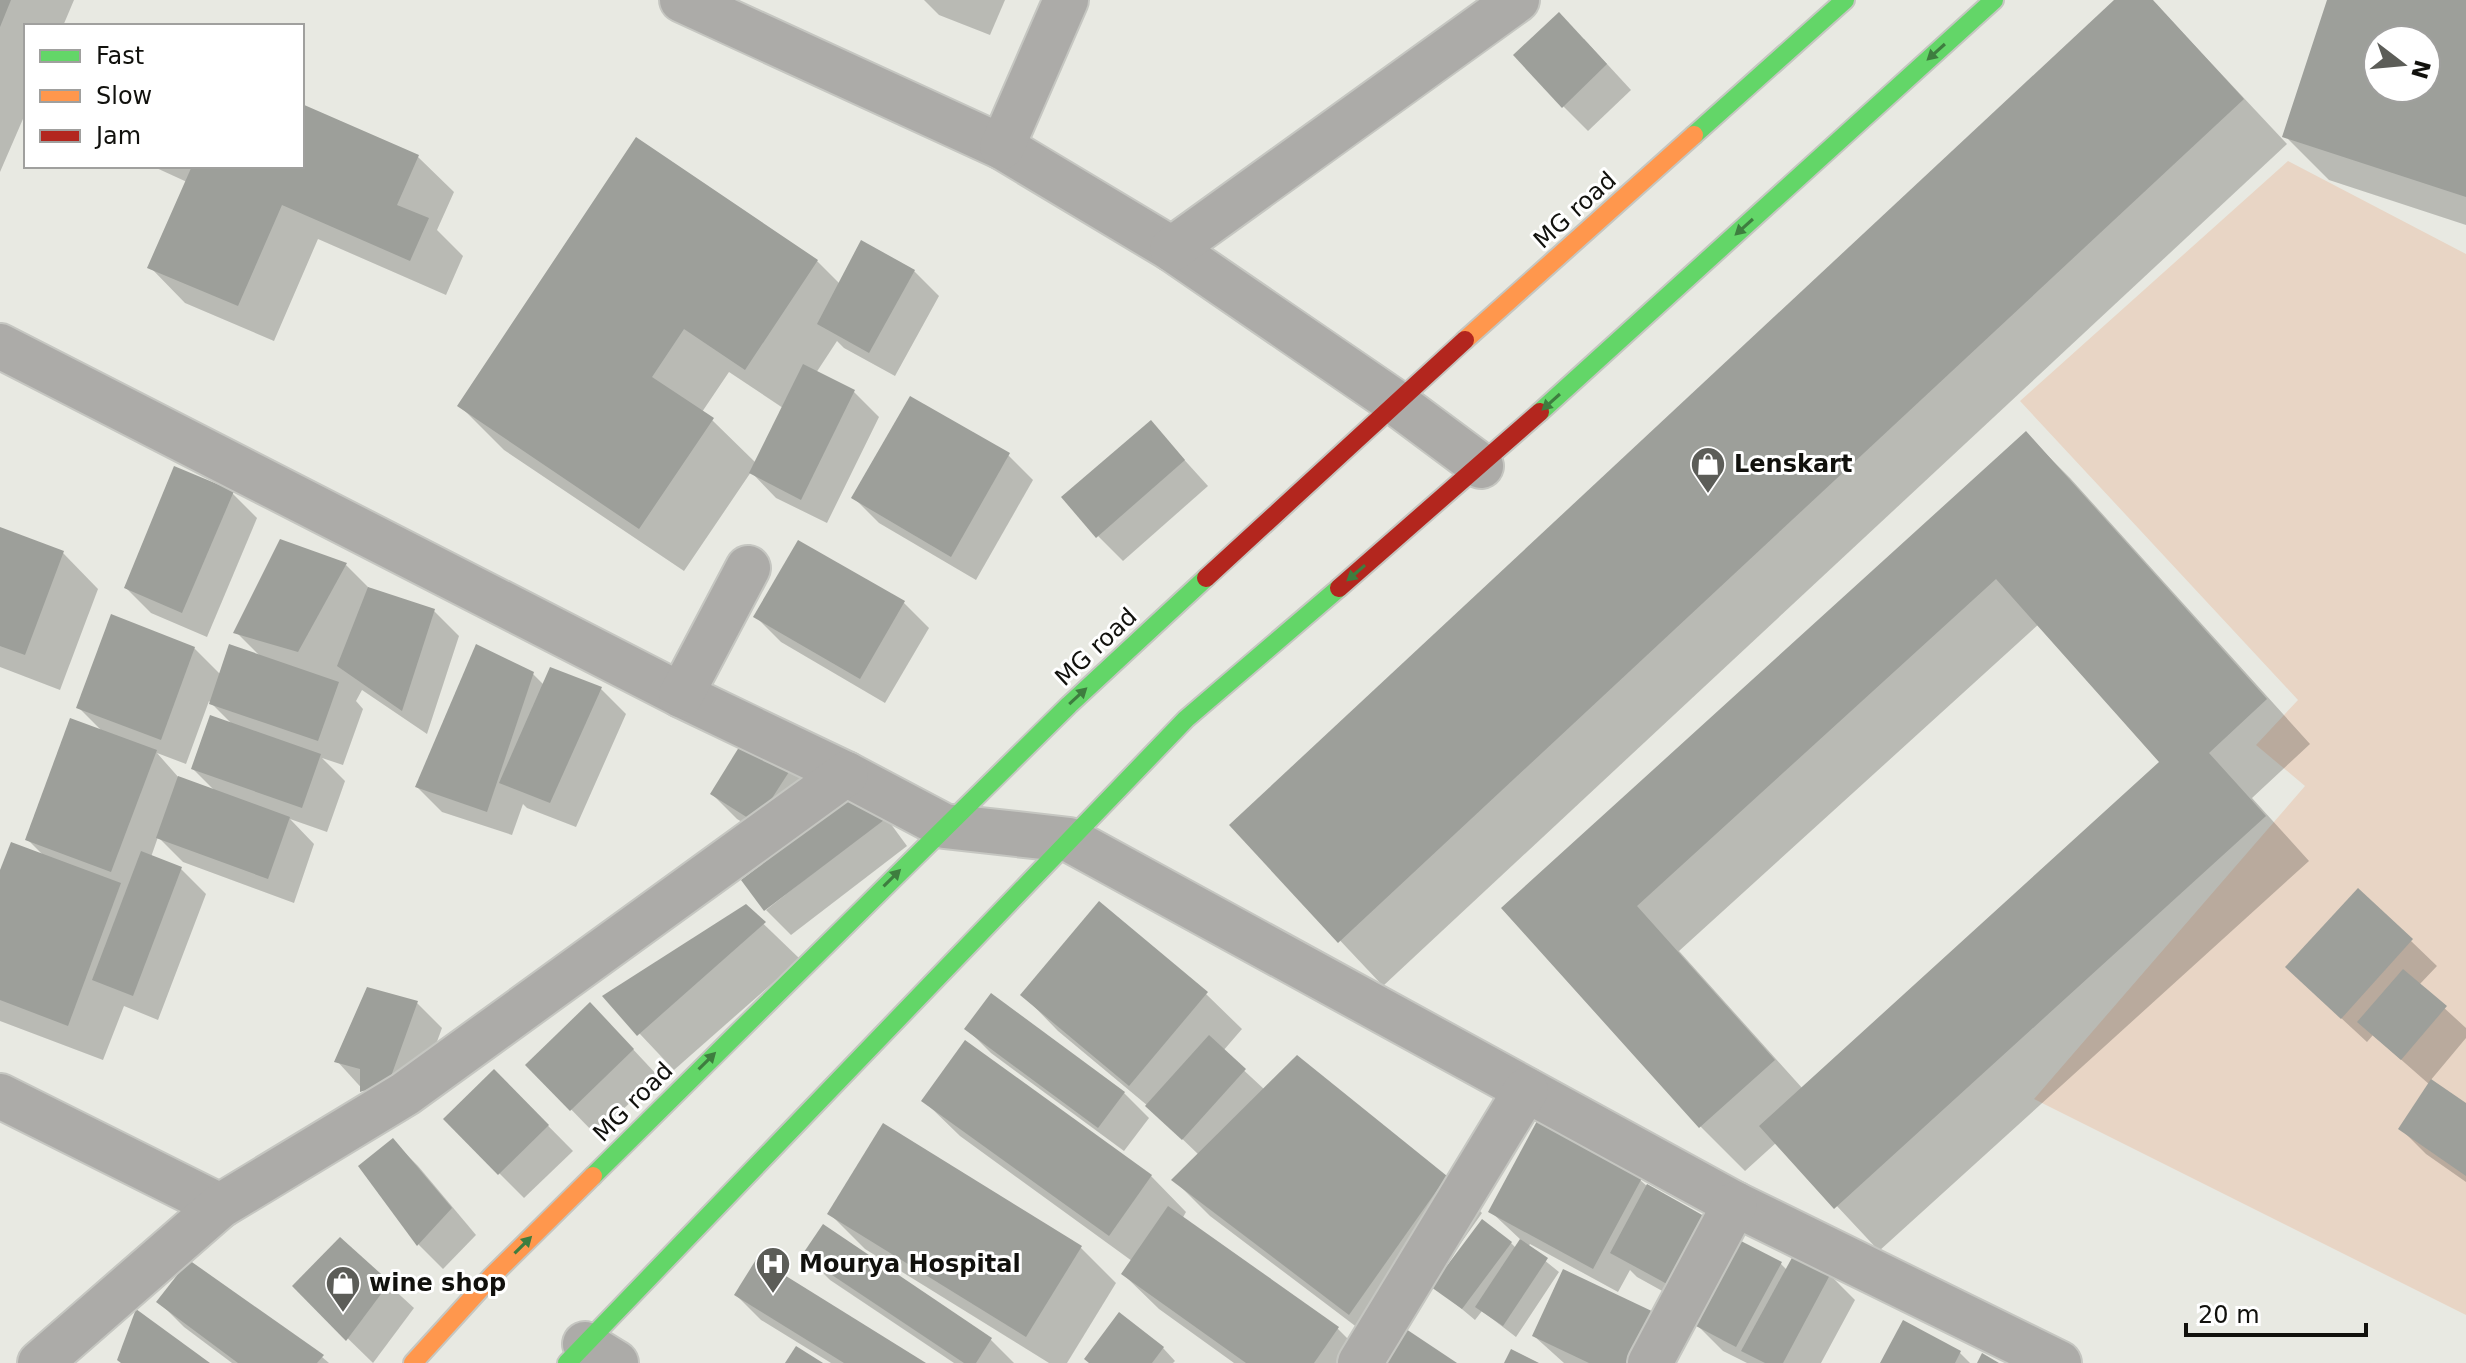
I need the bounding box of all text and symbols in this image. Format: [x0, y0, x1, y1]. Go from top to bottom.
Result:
legend [24, 24, 304, 168]
north arrow [2362, 24, 2442, 104]
text: Fast [96, 42, 144, 70]
one-way arrow [1927, 43, 1946, 61]
text: N [2406, 57, 2435, 82]
text: Slow [96, 82, 152, 110]
text: Jam [94, 122, 141, 150]
street label: MG road [1528, 166, 1622, 254]
one-way arrow [1734, 218, 1753, 236]
one-way arrow [1541, 393, 1561, 411]
shop icon: Lenskart [1689, 445, 1727, 495]
place label: Lenskart [1734, 450, 1852, 478]
one-way arrow [1346, 564, 1365, 582]
street label: MG road [1050, 602, 1142, 692]
one-way arrow [1068, 688, 1087, 706]
one-way arrow [882, 869, 901, 888]
one-way arrow [698, 1052, 716, 1071]
street label: MG road [587, 1056, 679, 1148]
one-way arrow [513, 1236, 532, 1255]
hospital icon: Mourya Hospital [754, 1245, 792, 1295]
place label: Mourya Hospital [799, 1250, 1021, 1278]
shop icon: wine shop [324, 1264, 362, 1314]
place label: wine shop [369, 1269, 506, 1297]
scale bar [2186, 1287, 2366, 1337]
text: 20 m [2198, 1301, 2260, 1329]

